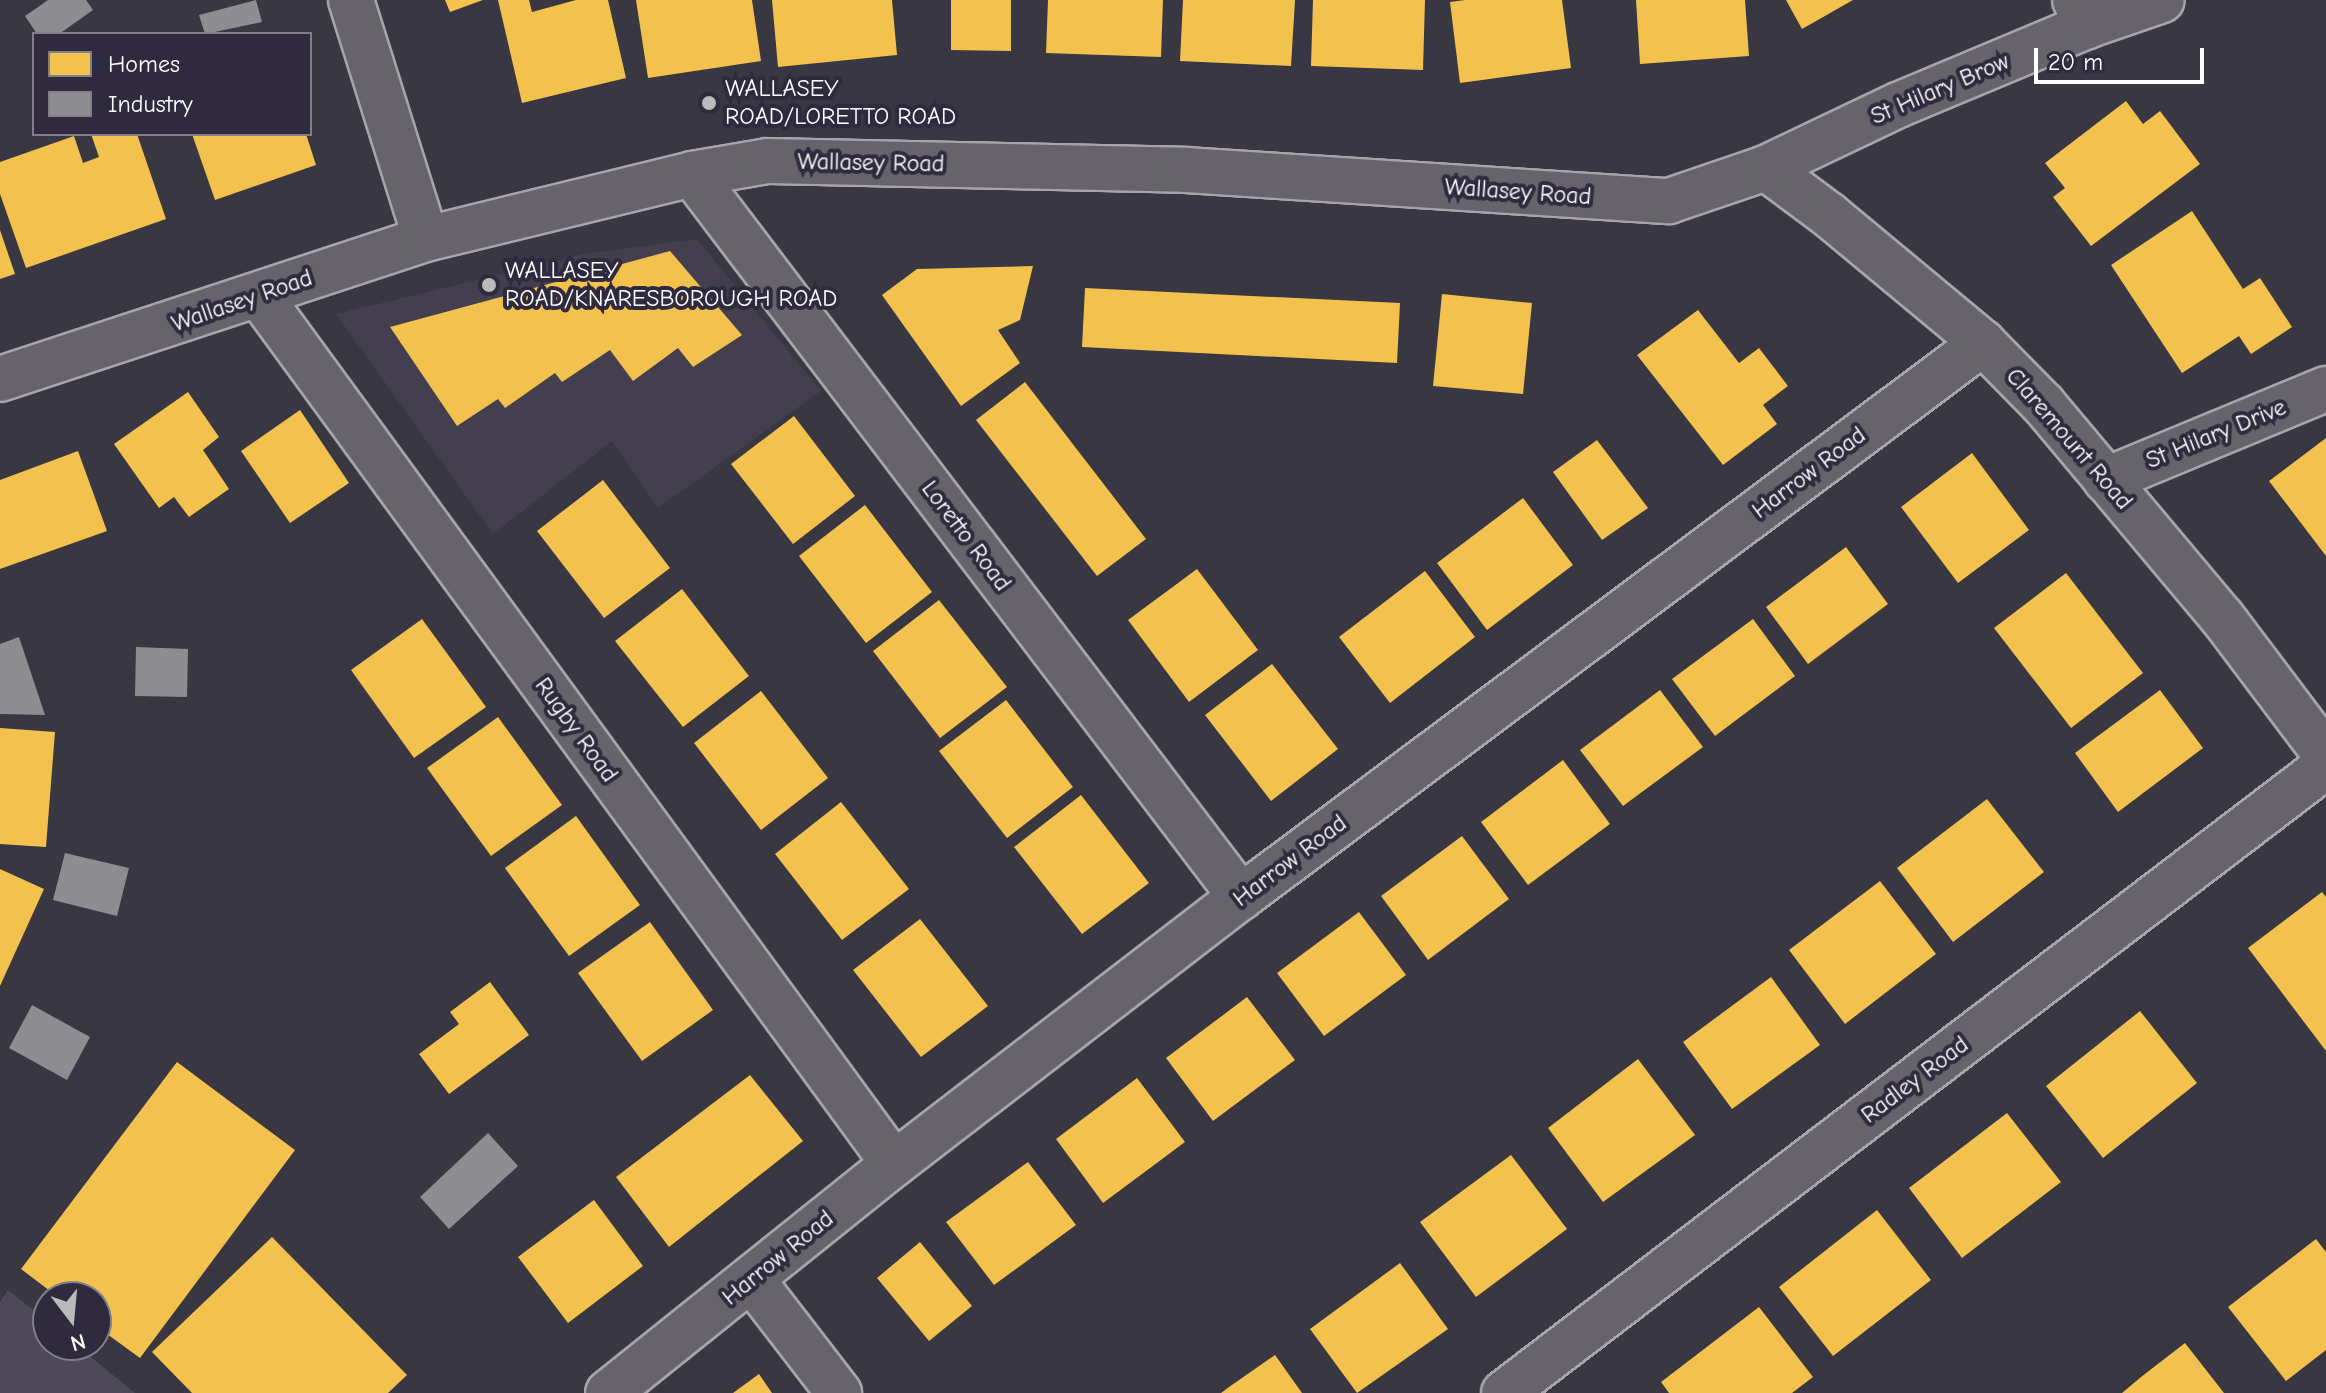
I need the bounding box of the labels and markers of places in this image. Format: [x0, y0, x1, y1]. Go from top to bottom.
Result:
place label: WALLASEY ROAD/LORETTO ROAD [725, 75, 956, 131]
marker: WALLASEY ROAD/LORETTO ROAD [700, 94, 718, 112]
place label: WALLASEY ROAD/KNARESBOROUGH ROAD [505, 257, 837, 313]
marker: WALLASEY ROAD/KNARESBOROUGH ROAD [480, 276, 498, 294]

